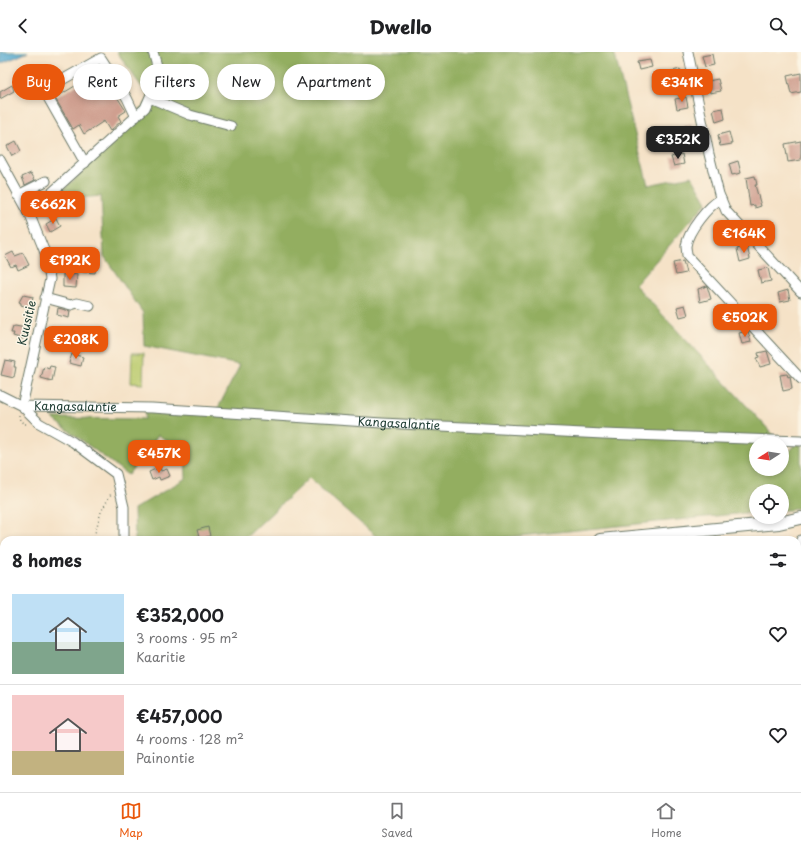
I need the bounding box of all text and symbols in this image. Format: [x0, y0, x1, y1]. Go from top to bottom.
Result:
text: Dwello [369, 13, 432, 40]
icon: back [12, 15, 34, 37]
icon: search [767, 15, 789, 37]
chip: Buy [12, 64, 65, 100]
chip: Rent [73, 64, 132, 100]
chip: Filters [140, 64, 209, 100]
chip: New [217, 64, 275, 100]
chip: Apartment [283, 64, 385, 100]
pin: €341K [654, 69, 710, 103]
text: €341K [661, 72, 703, 91]
pin: €352K [650, 126, 706, 160]
text: €352K [655, 129, 701, 148]
pin: €662K [25, 191, 81, 225]
text: €662K [30, 194, 76, 213]
pin: €164K [716, 220, 772, 254]
text: €164K [722, 223, 766, 242]
pin: €192K [42, 247, 98, 281]
text: €192K [49, 250, 91, 269]
street label: Kuusitie [12, 298, 40, 347]
pin: €502K [717, 304, 773, 338]
text: €502K [722, 307, 768, 326]
pin: €208K [48, 326, 104, 360]
text: €208K [53, 329, 99, 348]
street label: Kangasalantie [34, 396, 117, 415]
street label: Kangasalantie [357, 411, 441, 434]
north arrow [749, 436, 789, 476]
map controls [749, 436, 789, 524]
pin: €457K [131, 440, 187, 474]
text: €457K [137, 443, 181, 462]
button: locate [749, 484, 789, 524]
text: 8 homes [12, 547, 82, 573]
icon: filters [767, 549, 789, 571]
text: €352,000 [136, 602, 224, 628]
icon: home [44, 610, 92, 658]
icon: heart [767, 623, 789, 645]
text: 3 rooms · 95 m² [136, 628, 238, 647]
text: Kaaritie [136, 647, 186, 666]
text: €457,000 [136, 703, 222, 729]
icon: home [44, 711, 92, 759]
icon: heart [767, 724, 789, 746]
text: 4 rooms · 128 m² [136, 729, 244, 748]
text: Painontie [136, 748, 195, 767]
tab: Map [119, 800, 143, 841]
tab: Saved [381, 800, 413, 841]
tab: Home [651, 800, 682, 841]

